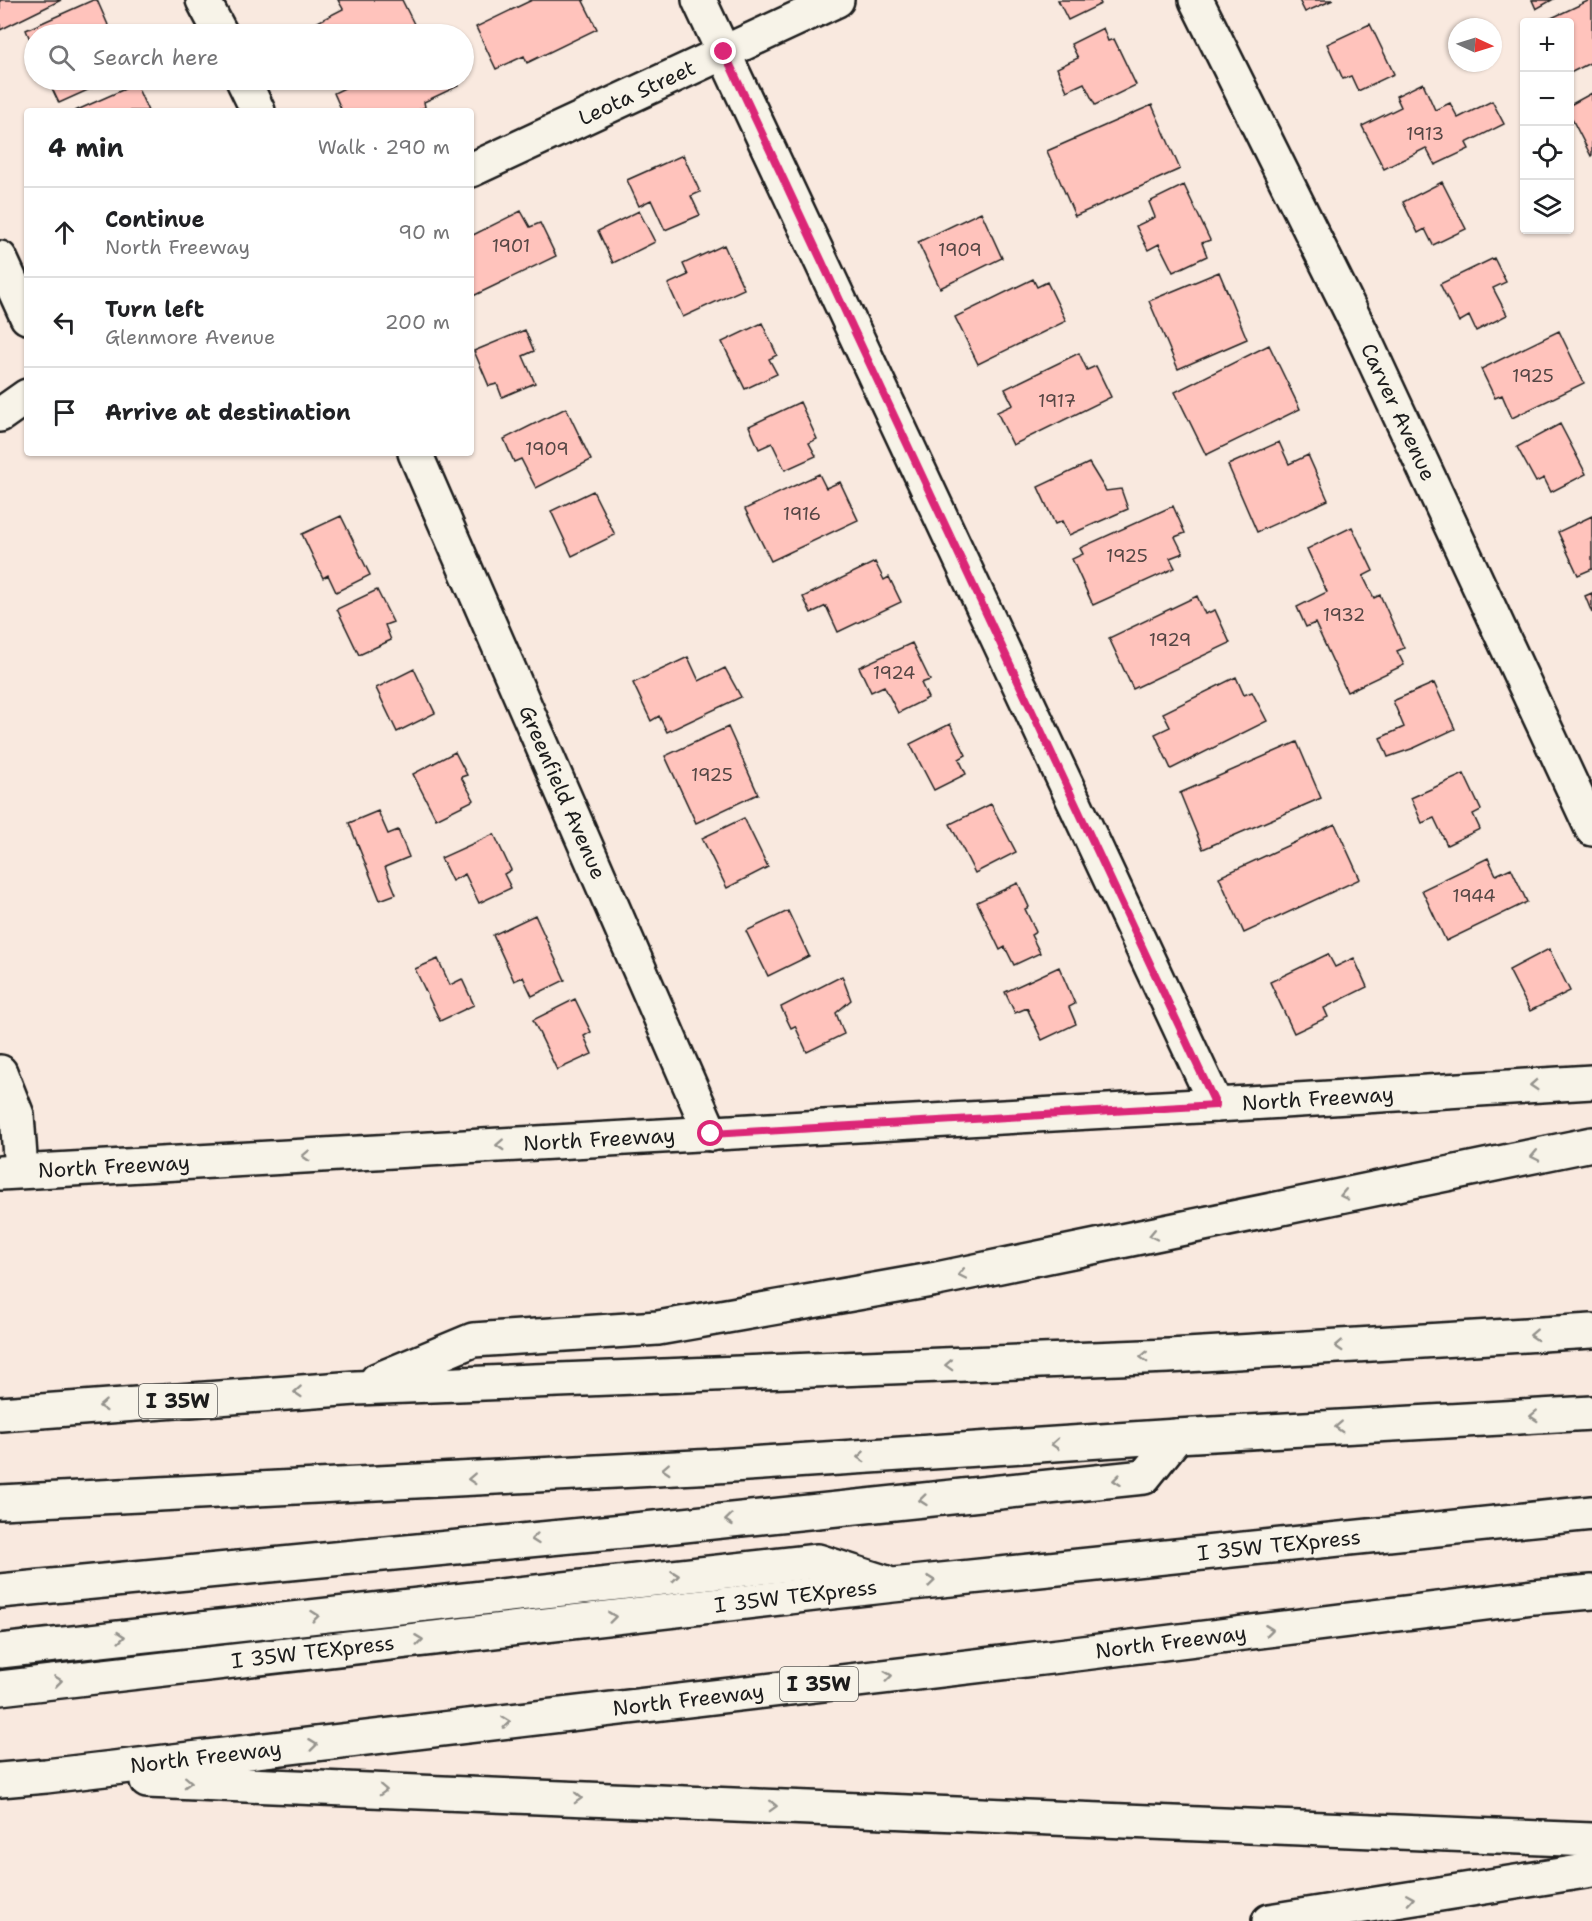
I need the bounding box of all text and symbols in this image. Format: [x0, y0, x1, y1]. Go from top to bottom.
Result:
north arrow [1448, 18, 1502, 72]
map controls [1520, 18, 1574, 234]
button: + [1520, 18, 1574, 72]
search box [24, 24, 474, 90]
route end [710, 38, 736, 64]
icon: search [45, 41, 78, 74]
text: Search here [93, 43, 219, 72]
street label: Leota Street [574, 54, 700, 132]
button: − [1520, 72, 1574, 126]
house number: 1913 [1406, 122, 1444, 146]
button: locate [1520, 126, 1574, 180]
text: 4 min [48, 130, 124, 165]
text: Walk · 290 m [318, 134, 450, 160]
button: layers [1520, 180, 1574, 234]
text: Continue [105, 205, 205, 234]
icon: ahead [48, 216, 81, 249]
text: 90 m [398, 219, 450, 245]
text: North Freeway [105, 234, 250, 260]
house number: 1901 [492, 234, 530, 258]
house number: 1909 [938, 238, 982, 262]
text: Turn left [105, 295, 204, 324]
icon: left [48, 306, 81, 339]
text: 200 m [385, 309, 450, 335]
text: Glenmore Avenue [105, 324, 275, 350]
street label: Carver Avenue [1354, 339, 1442, 485]
house number: 1925 [1512, 364, 1554, 388]
house number: 1917 [1038, 389, 1076, 413]
icon: arrive [48, 396, 81, 429]
text: Arrive at destination [105, 398, 351, 427]
house number: 1909 [525, 437, 569, 461]
house number: 1916 [783, 502, 821, 526]
house number: 1925 [1106, 544, 1148, 568]
house number: 1932 [1323, 603, 1365, 627]
house number: 1929 [1149, 628, 1191, 652]
house number: 1924 [873, 661, 915, 685]
street label: Greenfield Avenue [512, 701, 613, 884]
house number: 1925 [691, 763, 733, 787]
house number: 1944 [1452, 884, 1496, 908]
one-way arrow [1529, 1079, 1538, 1092]
street label: North Freeway [1241, 1080, 1395, 1117]
route start [697, 1120, 723, 1146]
street label: North Freeway [522, 1121, 676, 1158]
one-way arrow [496, 1139, 505, 1152]
street label: North Freeway [37, 1148, 191, 1185]
one-way arrow [301, 1149, 310, 1162]
one-way arrow [1530, 1149, 1540, 1162]
one-way arrow [1339, 1188, 1349, 1201]
one-way arrow [1148, 1227, 1158, 1240]
one-way arrow [957, 1267, 967, 1280]
one-way arrow [1529, 1328, 1538, 1341]
one-way arrow [1334, 1340, 1343, 1353]
one-way arrow [1140, 1351, 1149, 1364]
one-way arrow [945, 1358, 954, 1371]
road number: I 35W [139, 1384, 217, 1418]
one-way arrow [293, 1386, 302, 1399]
one-way arrow [99, 1400, 108, 1413]
one-way arrow [1529, 1410, 1538, 1423]
one-way arrow [1334, 1421, 1343, 1434]
one-way arrow [1051, 1437, 1060, 1450]
one-way arrow [856, 1450, 865, 1463]
one-way arrow [662, 1462, 671, 1475]
one-way arrow [467, 1473, 476, 1486]
one-way arrow [1112, 1473, 1122, 1486]
one-way arrow [918, 1493, 928, 1506]
one-way arrow [724, 1513, 734, 1526]
street label: I 35W TEXpress [1196, 1523, 1362, 1568]
one-way arrow [530, 1532, 540, 1545]
one-way arrow [671, 1571, 680, 1583]
street label: I 35W TEXpress [713, 1573, 879, 1620]
one-way arrow [927, 1575, 936, 1588]
one-way arrow [310, 1610, 319, 1623]
one-way arrow [608, 1611, 617, 1624]
street label: North Freeway [1094, 1619, 1248, 1665]
one-way arrow [1264, 1624, 1273, 1636]
street label: I 35W TEXpress [230, 1629, 396, 1675]
one-way arrow [116, 1632, 125, 1644]
one-way arrow [414, 1634, 423, 1646]
road number: I 35W [780, 1667, 858, 1701]
one-way arrow [883, 1670, 892, 1683]
one-way arrow [54, 1675, 63, 1688]
street label: North Freeway [611, 1677, 766, 1723]
one-way arrow [502, 1716, 511, 1728]
street label: North Freeway [128, 1734, 283, 1780]
one-way arrow [308, 1739, 317, 1751]
one-way arrow [184, 1776, 193, 1789]
one-way arrow [379, 1784, 388, 1797]
one-way arrow [574, 1792, 583, 1805]
one-way arrow [768, 1800, 777, 1813]
one-way arrow [1404, 1893, 1414, 1906]

